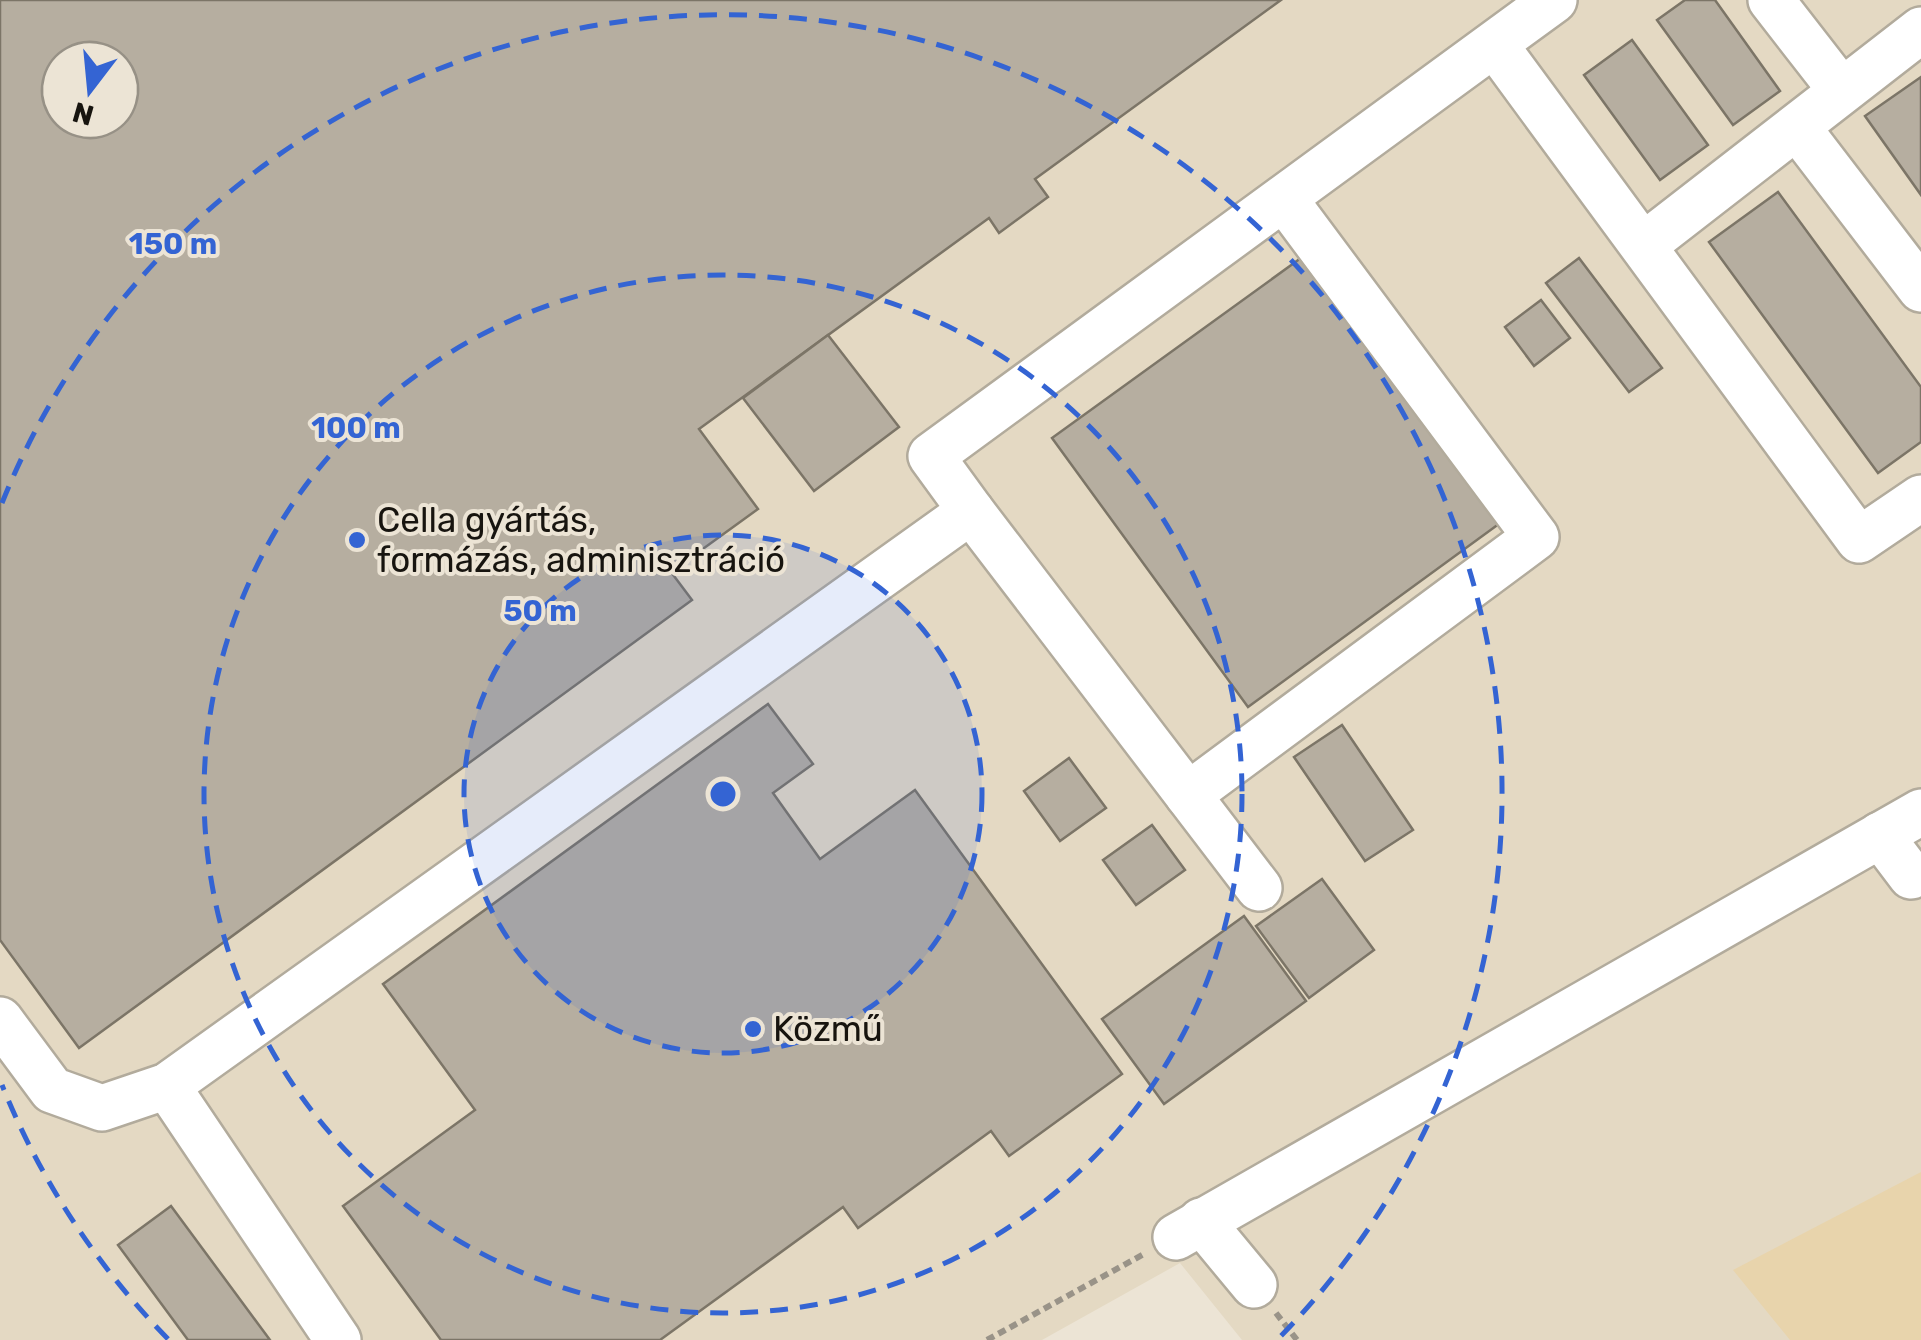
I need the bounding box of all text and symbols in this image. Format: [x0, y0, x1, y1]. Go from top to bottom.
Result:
north arrow [40, 40, 140, 140]
text: N [69, 95, 97, 132]
text: 150 m [129, 226, 217, 262]
text: 100 m [311, 410, 401, 446]
place label: Cella gyártás, formázás, adminisztráció [377, 499, 785, 581]
marker: Cella gyártás, formázás, adminisztráció [346, 529, 368, 551]
text: 50 m [503, 593, 577, 629]
centre of rings [705, 776, 741, 812]
place label: Közmű [773, 1008, 883, 1050]
marker: Közmű [742, 1018, 764, 1040]

